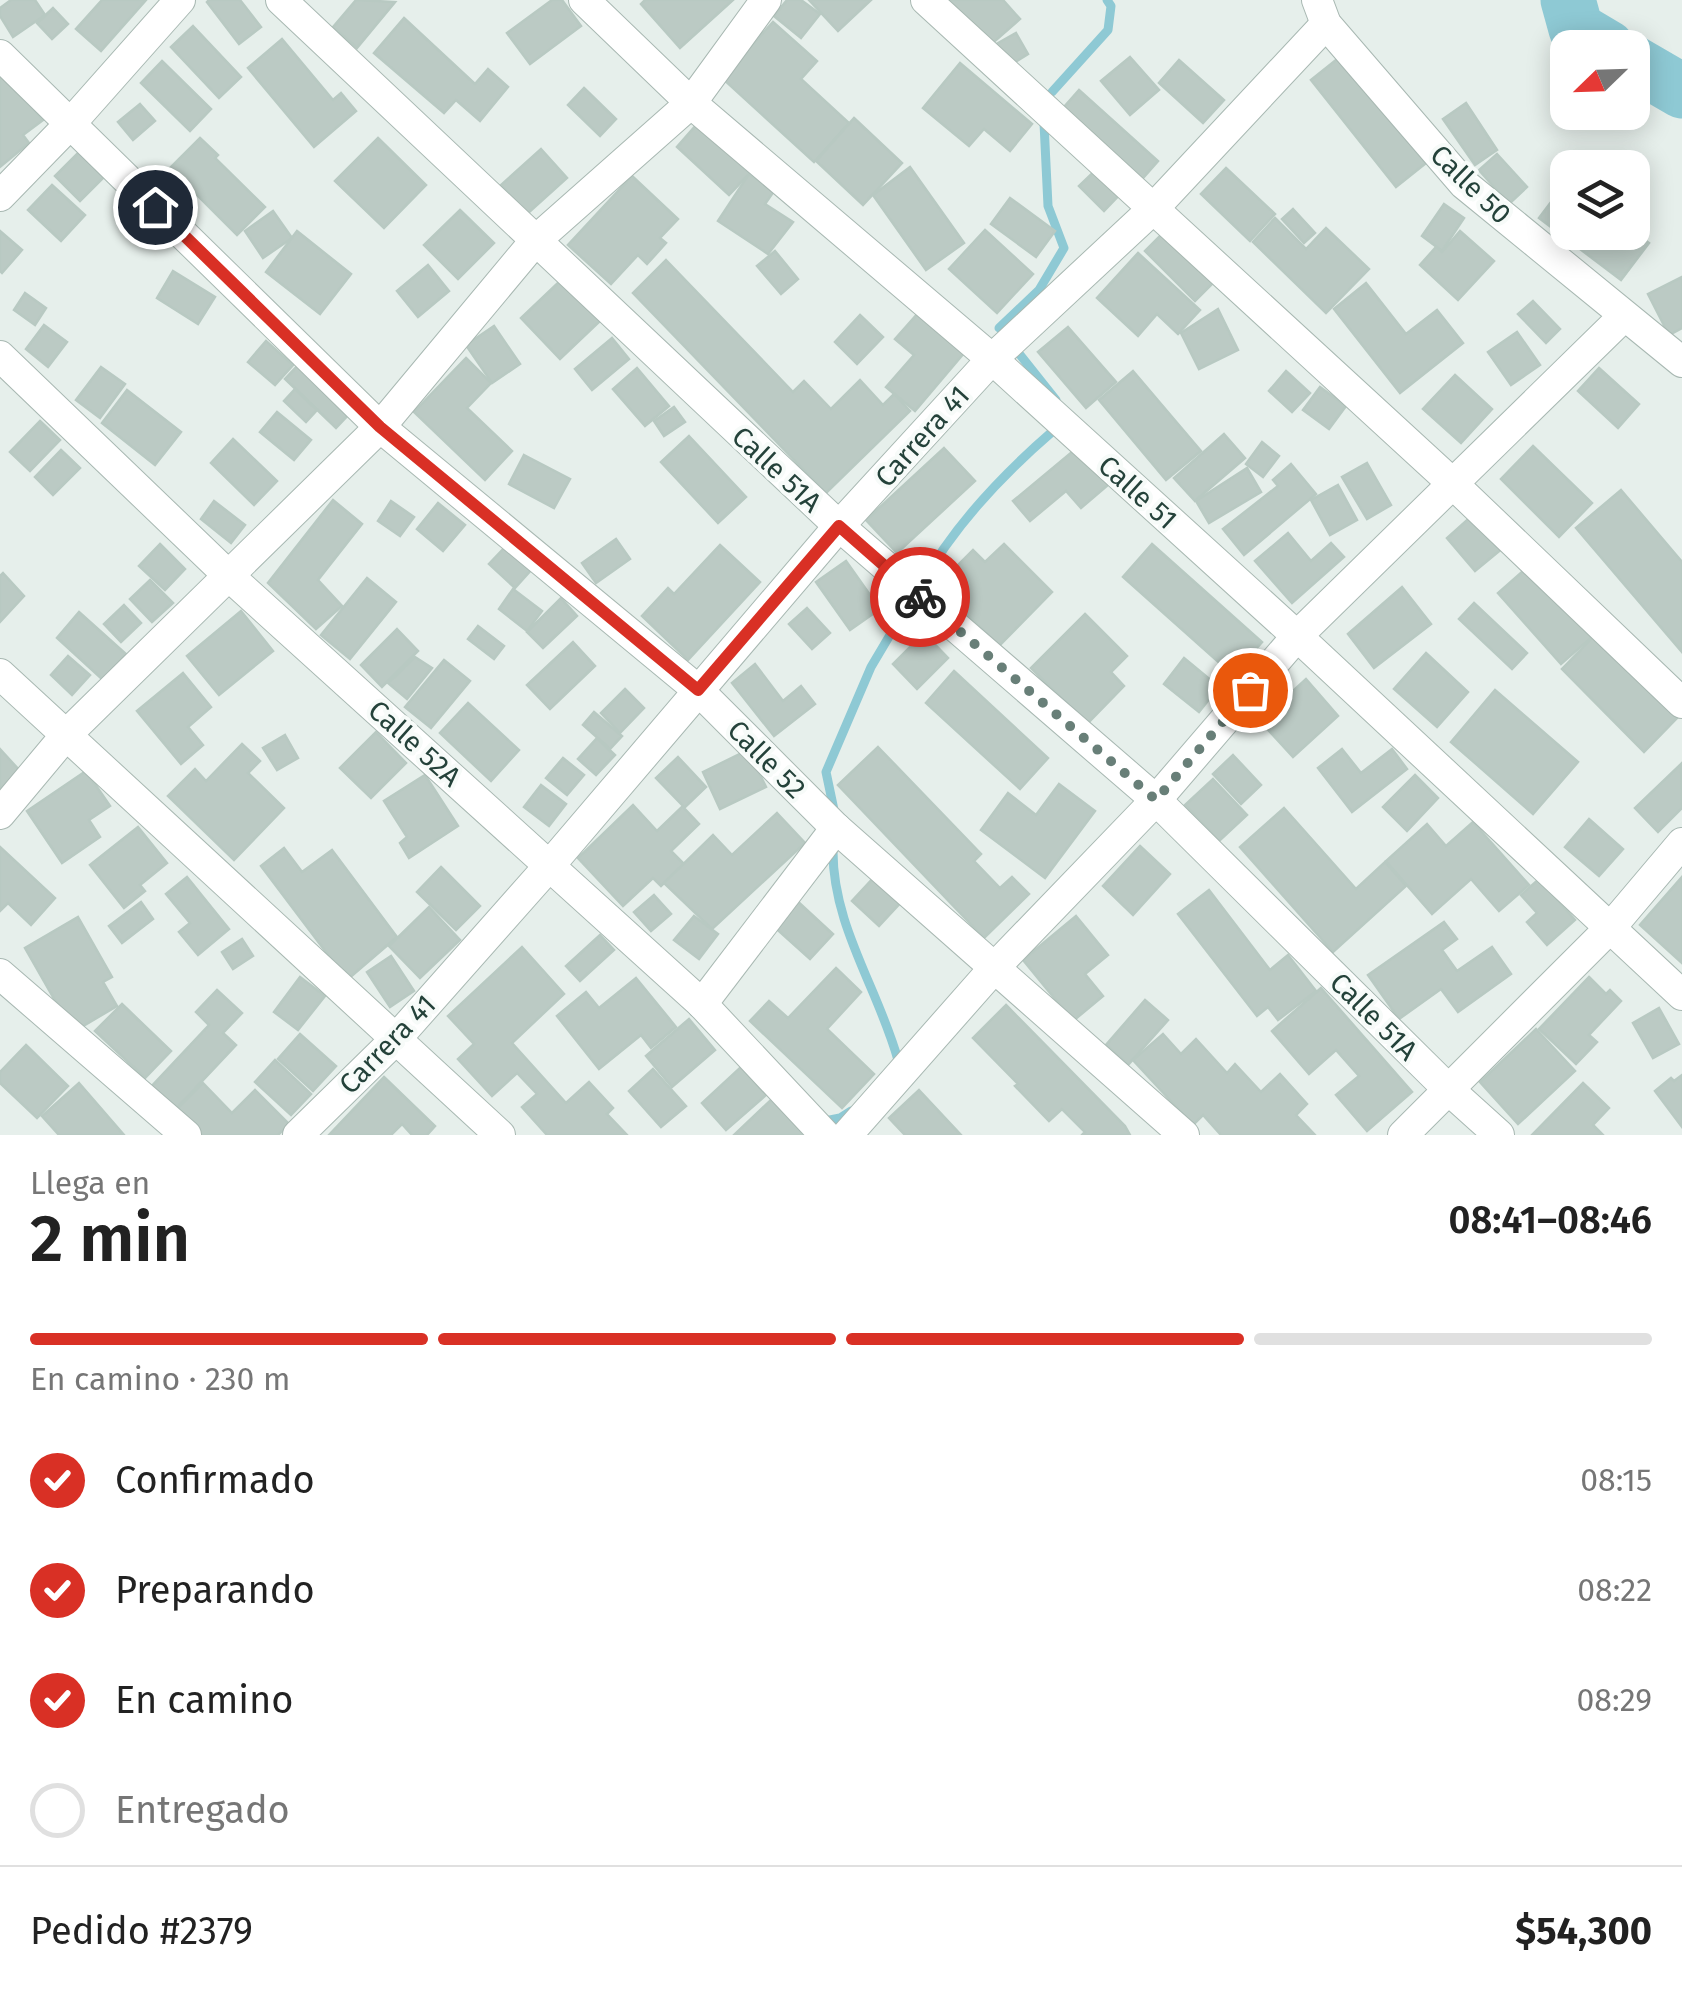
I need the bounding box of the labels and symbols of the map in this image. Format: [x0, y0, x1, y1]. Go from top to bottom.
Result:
north arrow [1550, 30, 1650, 130]
street label: Calle 50 [1424, 138, 1518, 231]
pin [113, 165, 198, 250]
street label: Carrera 41 [868, 379, 976, 494]
street label: Calle 51A [725, 420, 828, 519]
street label: Calle 51 [1092, 449, 1184, 536]
courier [870, 547, 970, 647]
pin [1208, 648, 1293, 733]
street label: Calle 52A [362, 693, 468, 793]
street label: Calle 52 [721, 713, 813, 805]
street label: Calle 51A [1323, 966, 1424, 1067]
street label: Carrera 41 [332, 988, 442, 1101]

